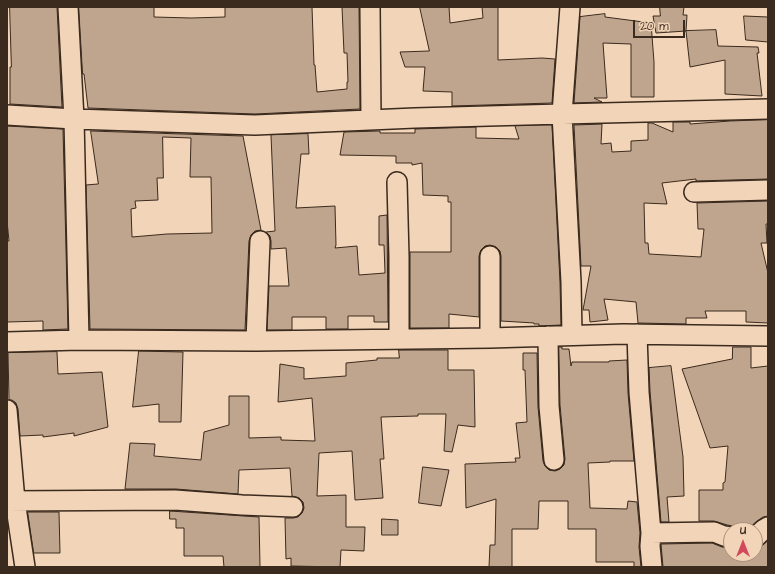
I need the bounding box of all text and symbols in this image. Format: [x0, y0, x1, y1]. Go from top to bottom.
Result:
scale bar [635, 12, 687, 38]
text: 20 m [640, 18, 669, 35]
north arrow [723, 522, 763, 562]
text: U [740, 523, 746, 538]

